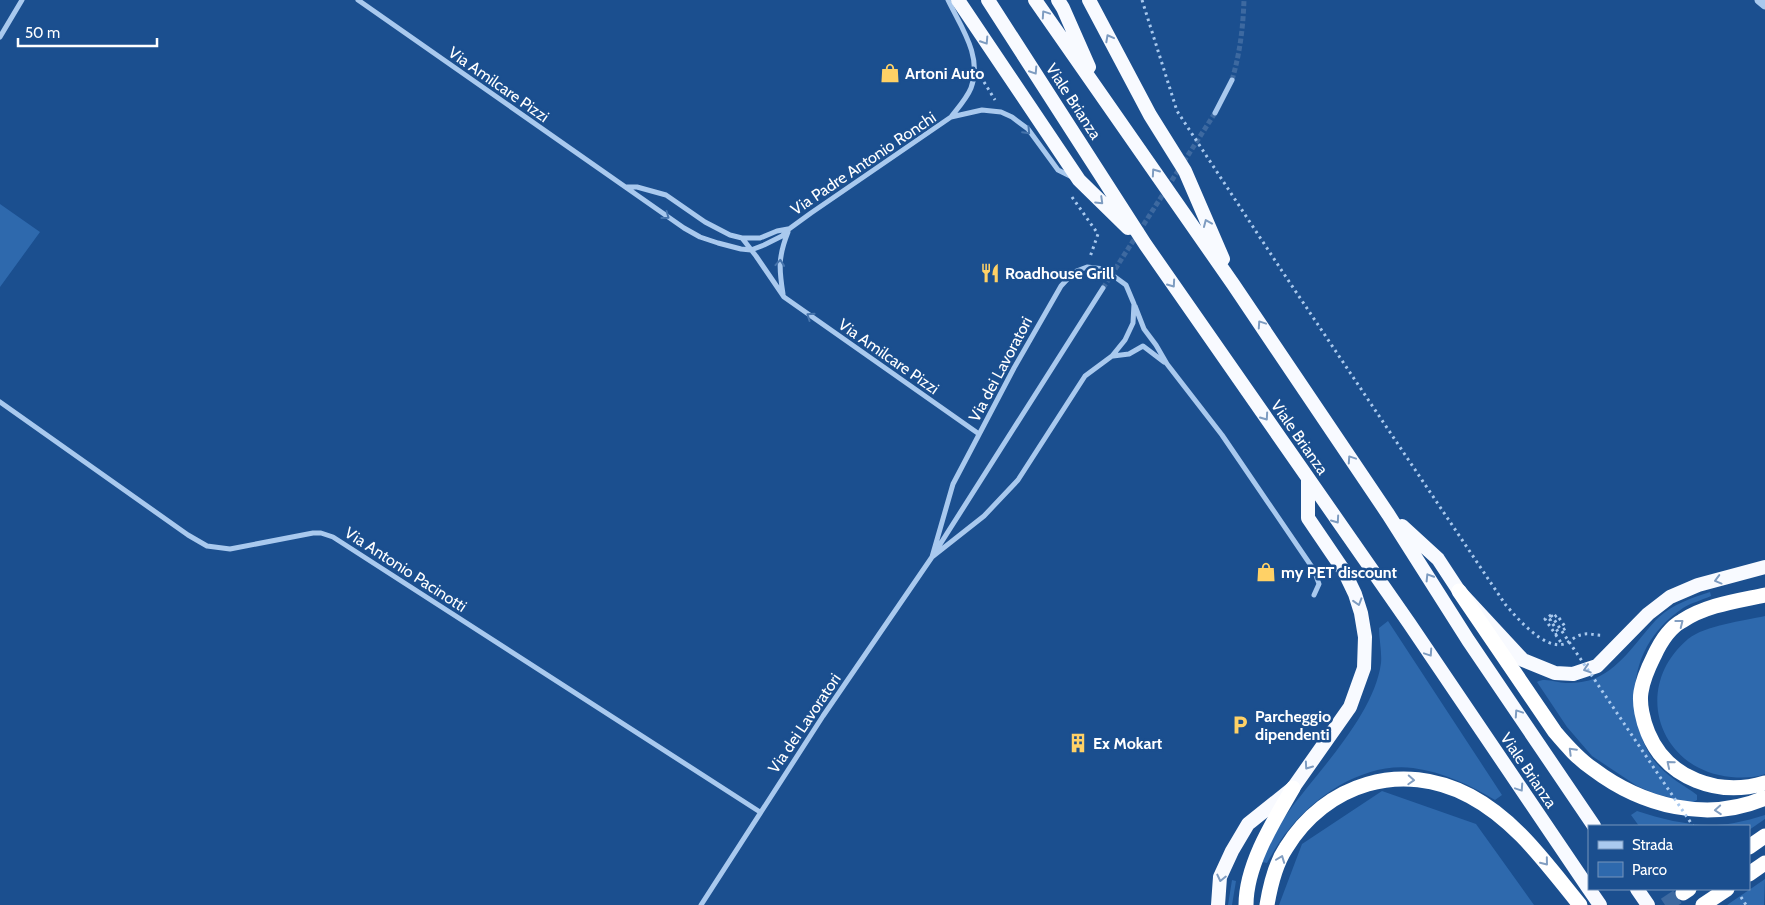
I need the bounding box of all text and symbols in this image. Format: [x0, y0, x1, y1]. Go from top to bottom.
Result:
one-way arrow [1042, 10, 1051, 20]
scale bar [18, 15, 156, 47]
text: 50 m [25, 24, 60, 42]
one-way arrow [1105, 34, 1115, 43]
one-way arrow [979, 35, 988, 44]
street label: Via Amilcare Pizzi [445, 43, 553, 126]
street label: Viale Brianza [1042, 60, 1105, 143]
shop icon: Artoni Auto [879, 62, 901, 84]
place label: Artoni Auto [905, 64, 984, 83]
one-way arrow [1027, 65, 1037, 74]
street label: Via Padre Antonio Ronchi [787, 108, 940, 219]
one-way arrow [1021, 125, 1030, 134]
one-way arrow [1152, 168, 1161, 178]
one-way arrow [1094, 195, 1103, 204]
one-way arrow [660, 210, 670, 219]
one-way arrow [1203, 219, 1214, 228]
one-way arrow [774, 258, 785, 266]
restaurant icon: Roadhouse Grill [979, 262, 1001, 284]
place label: Roadhouse Grill [1005, 264, 1114, 283]
one-way arrow [1166, 278, 1175, 288]
one-way arrow [807, 313, 816, 322]
street label: Via dei Lavoratori [965, 313, 1036, 425]
street label: Via Amilcare Pizzi [835, 315, 943, 398]
one-way arrow [1257, 320, 1267, 329]
street label: Viale Brianza [1267, 396, 1332, 479]
one-way arrow [1259, 412, 1268, 421]
one-way arrow [1348, 455, 1357, 465]
one-way arrow [1330, 514, 1339, 524]
street label: Via Antonio Pacinotti [341, 523, 470, 616]
shop icon: my PET discount [1255, 561, 1277, 583]
place label: my PET discount [1281, 563, 1398, 582]
one-way arrow [1425, 574, 1435, 583]
one-way arrow [1714, 574, 1723, 584]
one-way arrow [1352, 598, 1362, 606]
one-way arrow [1674, 621, 1683, 629]
one-way arrow [1423, 647, 1432, 657]
one-way arrow [1583, 663, 1591, 673]
street label: Via dei Lavoratori [764, 670, 845, 777]
place label: Parcheggio dipendenti [1255, 707, 1331, 744]
one-way arrow [1515, 710, 1524, 719]
parking icon: Parcheggio dipendenti [1229, 714, 1251, 736]
street label: Viale Brianza [1496, 729, 1561, 812]
building icon: Ex Mokart [1067, 732, 1089, 754]
place label: Ex Mokart [1093, 734, 1163, 753]
one-way arrow [1569, 747, 1578, 756]
one-way arrow [1305, 760, 1314, 770]
one-way arrow [1667, 761, 1676, 770]
one-way arrow [1408, 774, 1416, 785]
one-way arrow [1514, 782, 1523, 792]
one-way arrow [1714, 805, 1722, 816]
legend [1588, 825, 1750, 890]
text: Strada [1632, 836, 1674, 854]
one-way arrow [1275, 855, 1285, 863]
one-way arrow [1540, 856, 1548, 865]
text: Parco [1632, 861, 1667, 879]
one-way arrow [1216, 874, 1227, 883]

